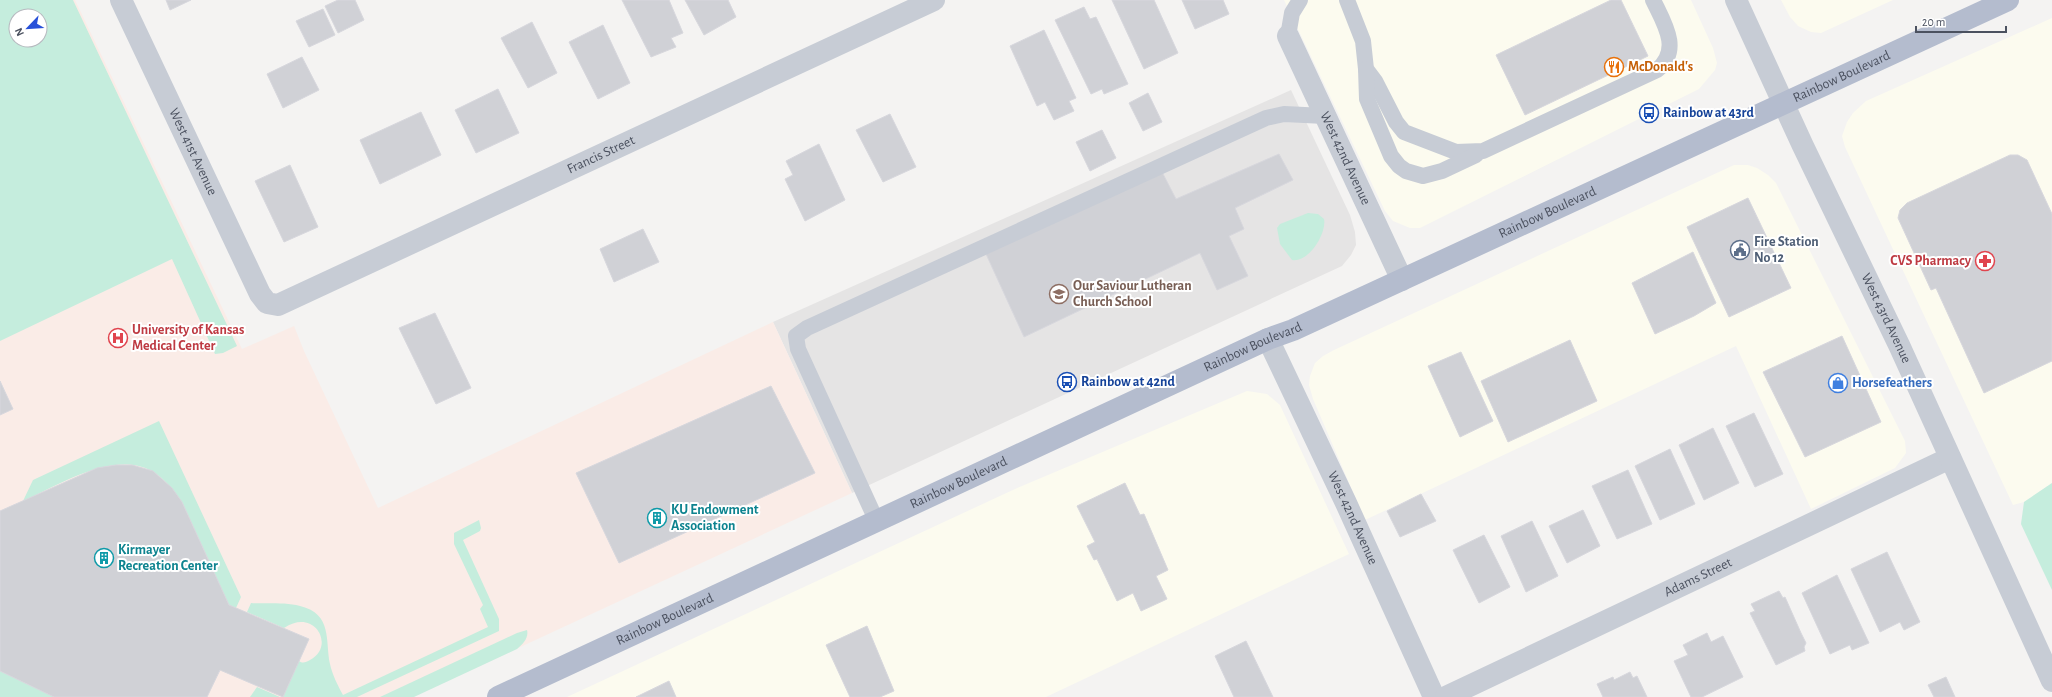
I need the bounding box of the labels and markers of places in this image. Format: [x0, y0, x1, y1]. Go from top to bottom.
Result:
restaurant icon: McDonald's [1603, 56, 1625, 78]
place label: McDonald's [1628, 60, 1693, 74]
bus stop icon: Rainbow at 43rd [1638, 102, 1660, 124]
place label: Rainbow at 43rd [1663, 106, 1754, 120]
place label: Fire Station No 12 [1754, 235, 1819, 265]
public building icon: Fire Station No 12 [1729, 239, 1751, 261]
pharmacy icon: CVS Pharmacy [1974, 250, 1996, 272]
place label: CVS Pharmacy [1890, 254, 1972, 268]
place label: Our Saviour Lutheran Church School [1073, 279, 1192, 309]
school or university icon: Our Saviour Lutheran Church School [1048, 283, 1070, 305]
place label: University of Kansas Medical Center [132, 323, 244, 353]
hospital icon: University of Kansas Medical Center [107, 327, 129, 349]
bus stop icon: Rainbow at 42nd [1056, 371, 1078, 393]
shop icon: Horsefeathers [1827, 372, 1849, 394]
place label: Rainbow at 42nd [1081, 375, 1175, 389]
place label: Horsefeathers [1852, 376, 1932, 390]
place label: KU Endowment Association [671, 503, 759, 533]
building icon: KU Endowment Association [646, 507, 668, 529]
place label: Kirmayer Recreation Center [118, 543, 218, 573]
building icon: Kirmayer Recreation Center [93, 547, 115, 569]

